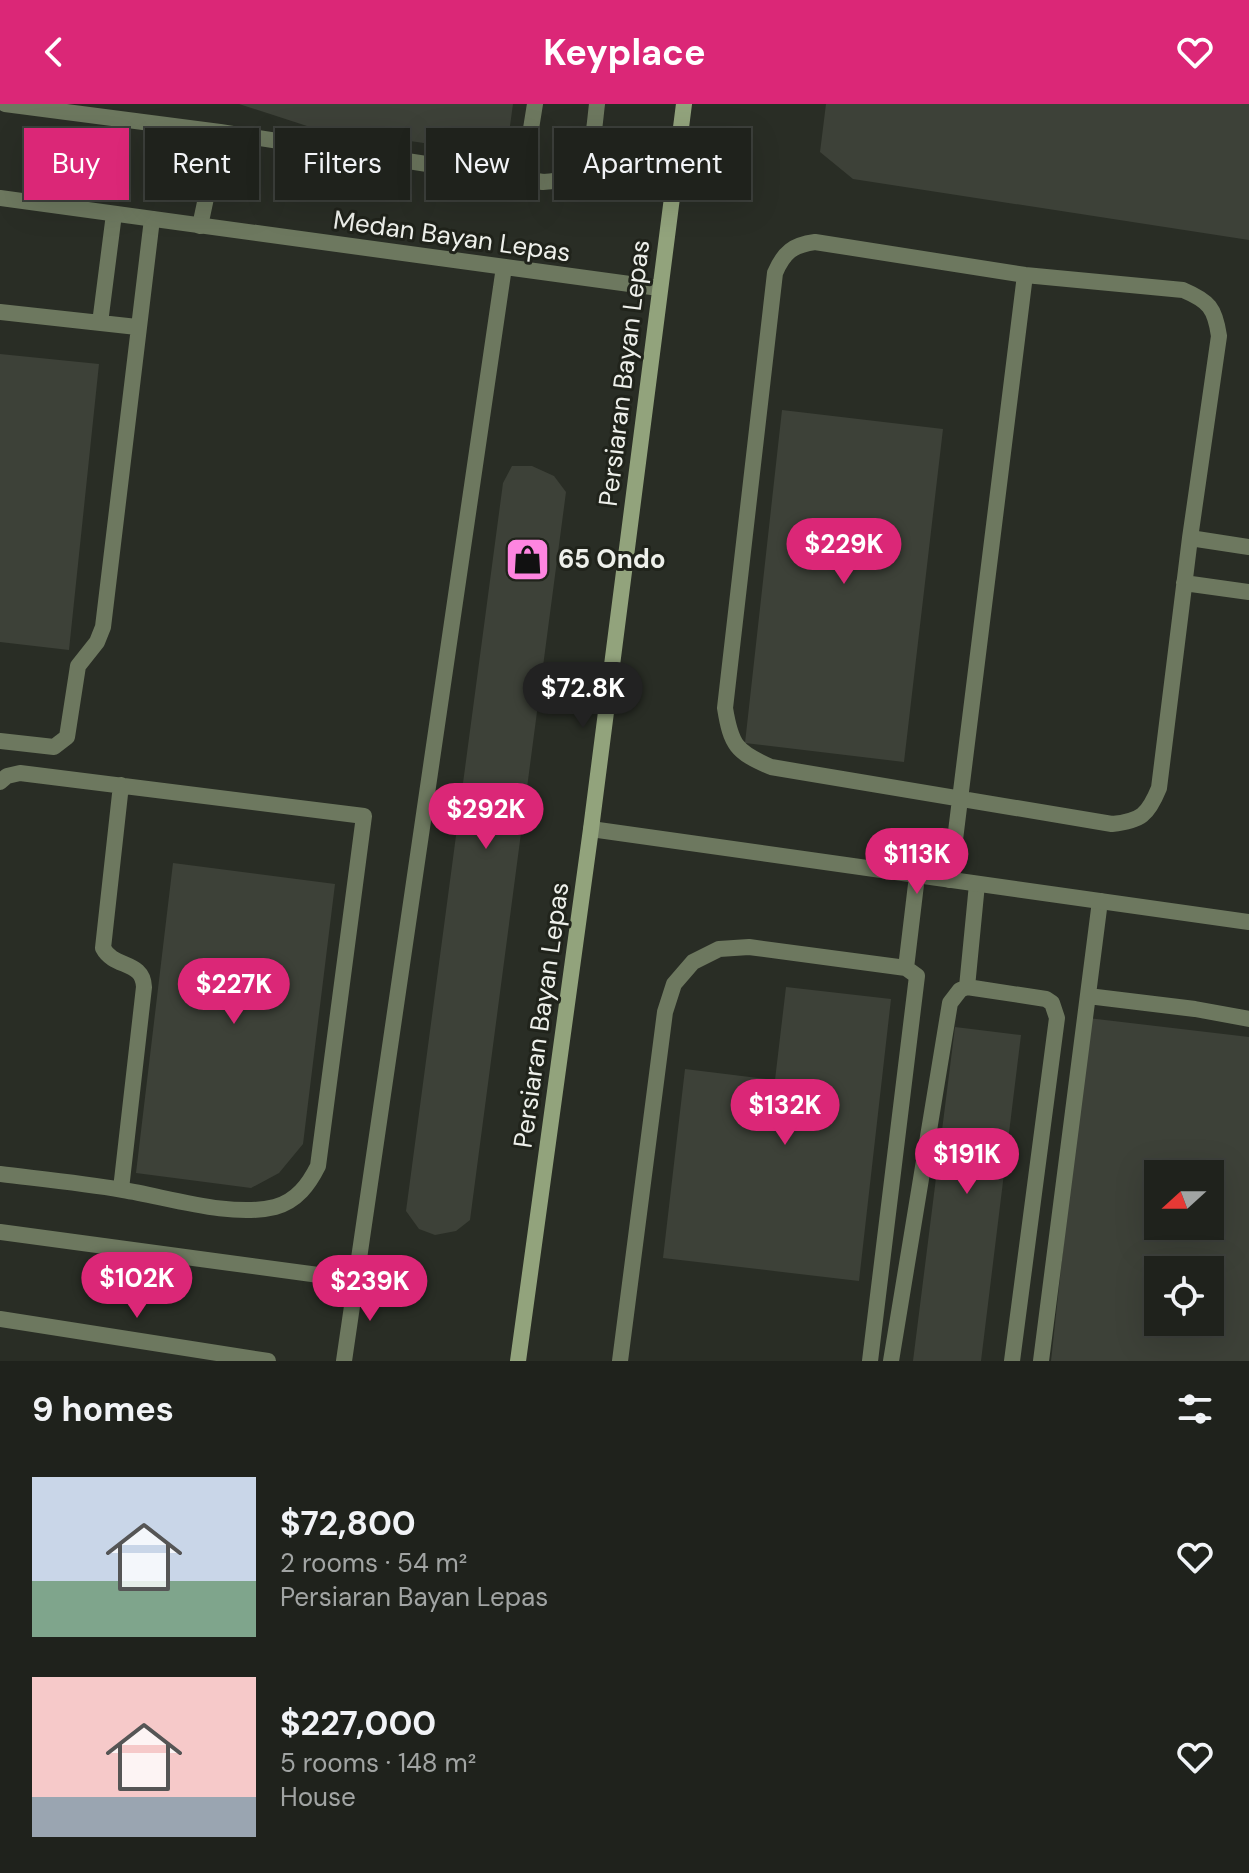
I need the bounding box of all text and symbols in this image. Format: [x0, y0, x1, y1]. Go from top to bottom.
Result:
text: Keyplace [543, 29, 706, 76]
icon: back [32, 30, 76, 74]
icon: heart [1173, 30, 1217, 74]
chip: Buy [24, 128, 129, 200]
chip: Rent [145, 128, 259, 200]
chip: Filters [275, 128, 410, 200]
chip: New [426, 128, 538, 200]
chip: Apartment [554, 128, 751, 200]
street label: Medan Bayan Lepas [331, 203, 573, 269]
street label: Persiaran Bayan Lepas [591, 238, 657, 508]
pin: $229K [788, 518, 900, 586]
text: $229K [804, 527, 884, 561]
shop icon: 65 Ondo [503, 535, 551, 583]
place label: 65 Ondo [558, 542, 666, 576]
pin: $72.8K [518, 662, 648, 730]
text: $72.8K [541, 671, 625, 705]
pin: $292K [430, 783, 542, 851]
text: $292K [447, 792, 525, 826]
pin: $113K [861, 828, 973, 896]
text: $113K [883, 837, 951, 871]
street label: Persiaran Bayan Lepas [506, 880, 576, 1150]
pin: $227K [178, 958, 290, 1026]
text: $227K [196, 967, 272, 1001]
pin: $132K [729, 1079, 841, 1147]
text: $132K [749, 1088, 821, 1122]
pin: $191K [911, 1128, 1023, 1196]
text: $191K [933, 1137, 1001, 1171]
north arrow [1144, 1160, 1224, 1240]
map controls [1144, 1160, 1224, 1336]
pin: $102K [81, 1252, 193, 1320]
pin: $239K [314, 1255, 426, 1323]
button: locate [1144, 1256, 1224, 1336]
text: $102K [99, 1261, 175, 1295]
text: $239K [330, 1264, 410, 1298]
text: 9 homes [32, 1387, 174, 1432]
icon: filters [1173, 1387, 1217, 1431]
text: $72,800 [280, 1501, 416, 1546]
icon: home [96, 1509, 192, 1605]
icon: heart [1173, 1535, 1217, 1579]
text: 2 rooms · 54 m² [280, 1546, 467, 1580]
text: Persiaran Bayan Lepas [280, 1580, 548, 1614]
text: $227,000 [280, 1701, 436, 1746]
icon: home [96, 1709, 192, 1805]
icon: heart [1173, 1735, 1217, 1779]
text: 5 rooms · 148 m² [280, 1746, 476, 1780]
text: House [280, 1780, 356, 1814]

